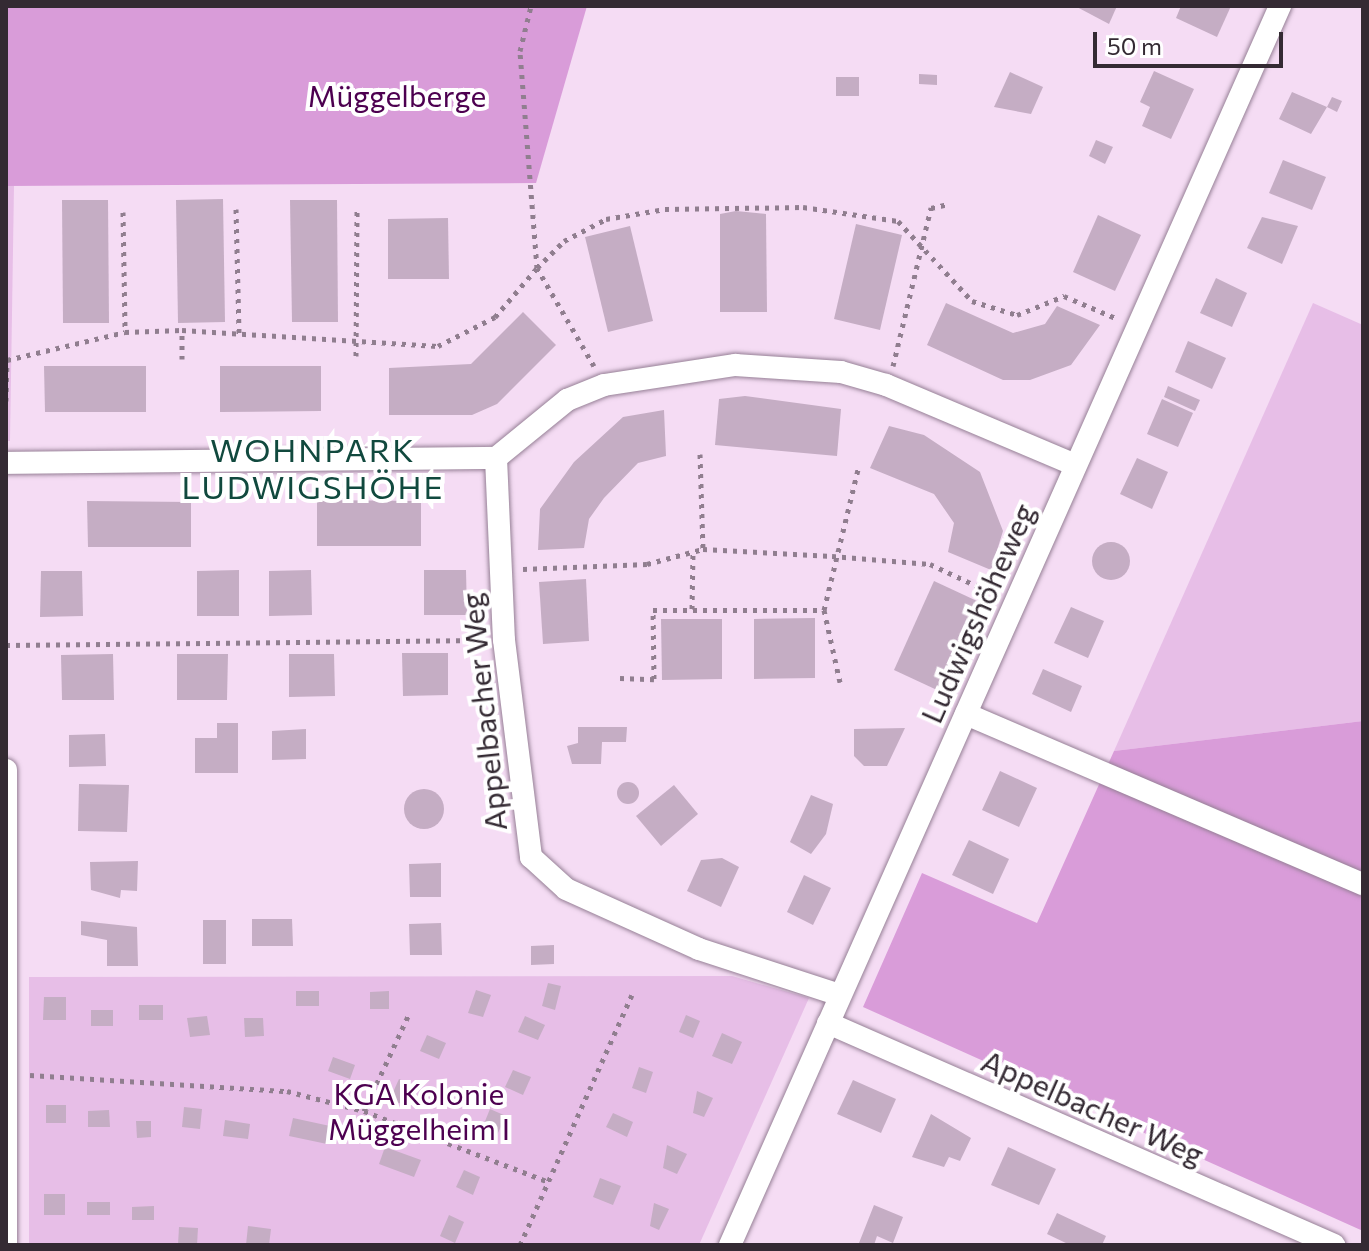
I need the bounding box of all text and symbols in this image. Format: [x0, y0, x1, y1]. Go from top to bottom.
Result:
scale bar [1097, 16, 1287, 66]
text: 50 m [1107, 31, 1162, 60]
park label: Müggelberge [308, 77, 486, 113]
district label: WOHNPARK LUDWIGSHÖHE [181, 431, 445, 506]
street label: Ludwigshöheweg [913, 498, 1041, 728]
street label: Appelbacher Weg [453, 591, 513, 833]
street label: Appelbacher Weg [976, 1042, 1210, 1172]
park label: KGA Kolonie Müggelheim I [328, 1075, 510, 1146]

